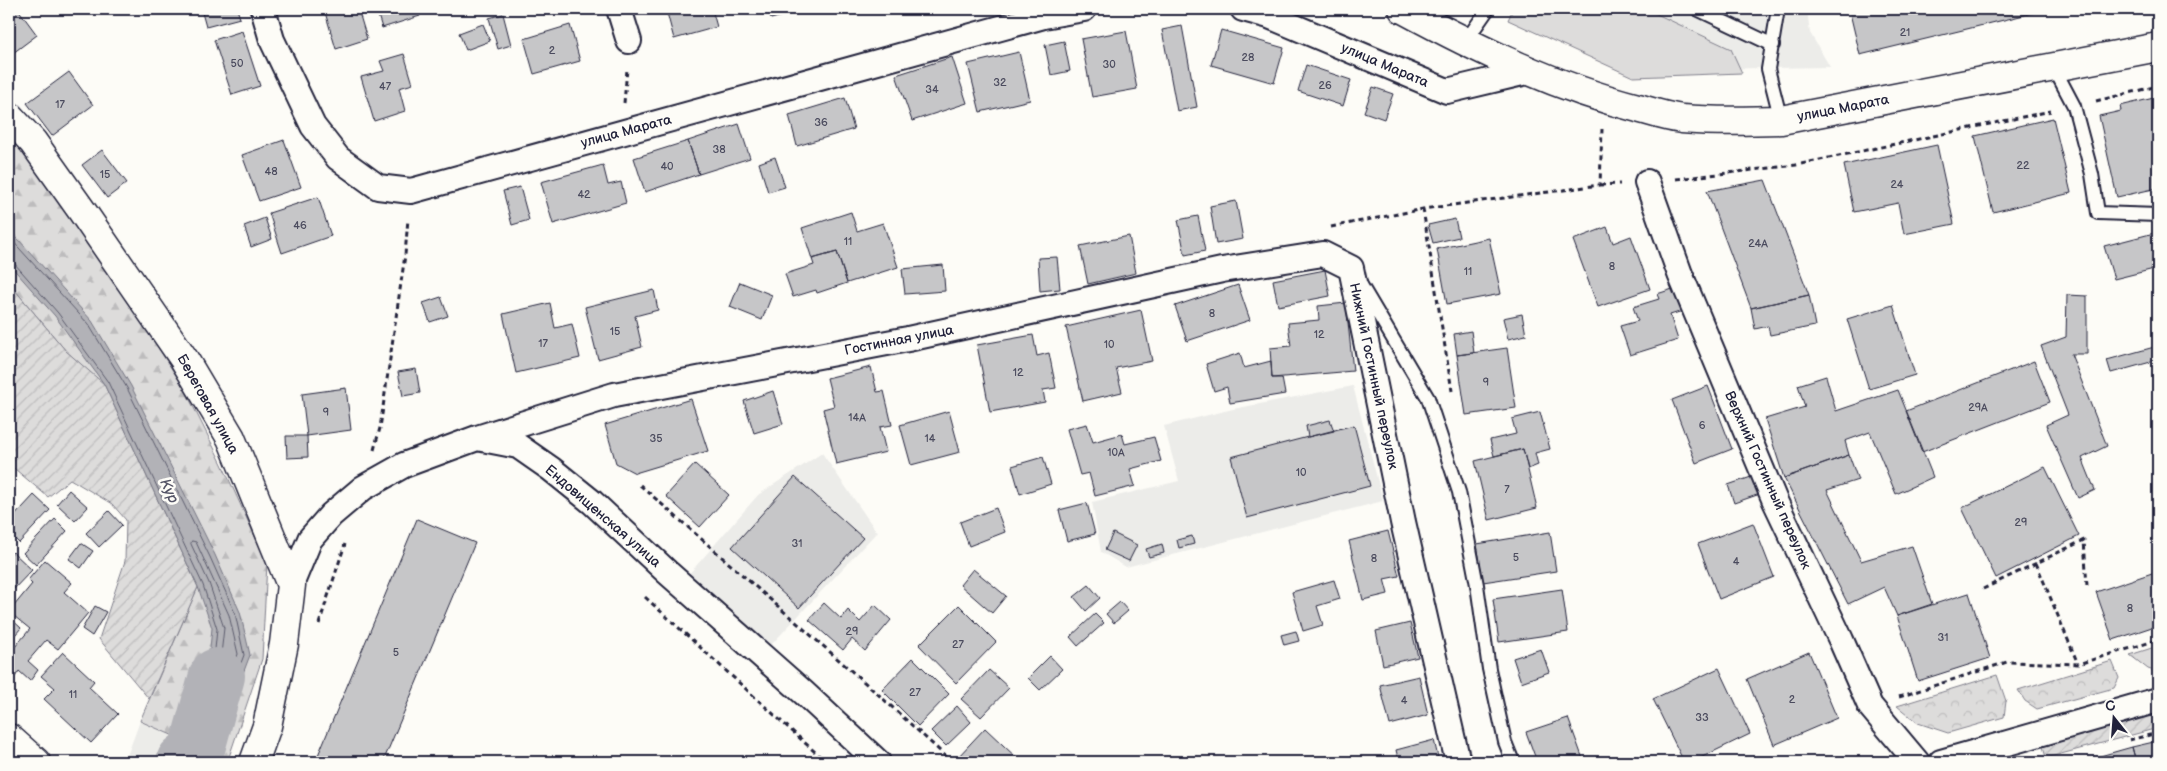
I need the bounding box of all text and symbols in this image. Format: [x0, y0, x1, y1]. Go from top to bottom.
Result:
house number: 21 [1900, 26, 1910, 39]
street label: улица Марата [1339, 39, 1432, 91]
house number: 2 [549, 44, 556, 57]
house number: 28 [1242, 51, 1254, 64]
house number: 50 [231, 57, 244, 70]
house number: 30 [1102, 58, 1116, 71]
house number: 32 [993, 76, 1007, 89]
house number: 26 [1318, 79, 1332, 92]
house number: 47 [379, 80, 392, 93]
house number: 34 [925, 83, 939, 96]
street label: улица Марата [1796, 91, 1891, 125]
house number: 17 [55, 98, 65, 111]
street label: улица Марата [579, 111, 674, 151]
house number: 36 [814, 116, 828, 129]
house number: 38 [712, 143, 726, 156]
house number: 22 [2017, 159, 2030, 172]
house number: 40 [660, 160, 674, 173]
house number: 48 [264, 165, 278, 178]
house number: 15 [100, 168, 110, 181]
house number: 24 [1890, 178, 1904, 191]
house number: 42 [577, 188, 591, 201]
house number: 46 [293, 219, 307, 232]
house number: 11 [844, 235, 852, 248]
house number: 24А [1748, 237, 1768, 250]
house number: 8 [1609, 260, 1615, 273]
house number: 11 [1464, 265, 1472, 278]
street label: Нижний Гостинный переулок [1346, 281, 1402, 471]
house number: 8 [1209, 307, 1215, 320]
street label: Гостинная улица [843, 321, 956, 359]
house number: 15 [610, 325, 620, 338]
house number: 12 [1314, 328, 1325, 341]
house number: 17 [538, 337, 548, 350]
house number: 10 [1104, 338, 1115, 351]
street label: Береговая улица [174, 351, 243, 458]
house number: 12 [1013, 366, 1024, 379]
house number: 9 [1483, 376, 1489, 389]
street label: Верхний Гостинный переулок [1721, 388, 1815, 572]
house number: 29А [1968, 401, 1988, 414]
house number: 9 [323, 406, 329, 419]
house number: 14А [848, 411, 866, 424]
house number: 6 [1699, 419, 1706, 432]
house number: 35 [649, 432, 663, 445]
house number: 14 [925, 432, 936, 445]
house number: 10А [1107, 446, 1125, 459]
street label: Ендовищенская улица [542, 461, 665, 571]
house number: 10 [1296, 466, 1307, 479]
water label: Кур [155, 476, 183, 507]
house number: 7 [1504, 483, 1510, 496]
house number: 29 [2015, 516, 2027, 529]
house number: 31 [791, 537, 803, 550]
house number: 5 [1513, 551, 1519, 564]
house number: 8 [1371, 552, 1377, 565]
house number: 4 [1733, 555, 1740, 568]
house number: 8 [2127, 602, 2133, 615]
house number: 29 [846, 625, 858, 638]
house number: 31 [1937, 631, 1949, 644]
house number: 27 [952, 638, 965, 651]
house number: 5 [393, 646, 399, 659]
house number: 27 [909, 686, 922, 699]
house number: 11 [69, 688, 77, 701]
house number: 2 [1789, 693, 1796, 706]
house number: 4 [1401, 694, 1408, 707]
north arrow [2090, 694, 2140, 744]
text: С [2103, 696, 2118, 716]
house number: 33 [1695, 711, 1709, 724]

